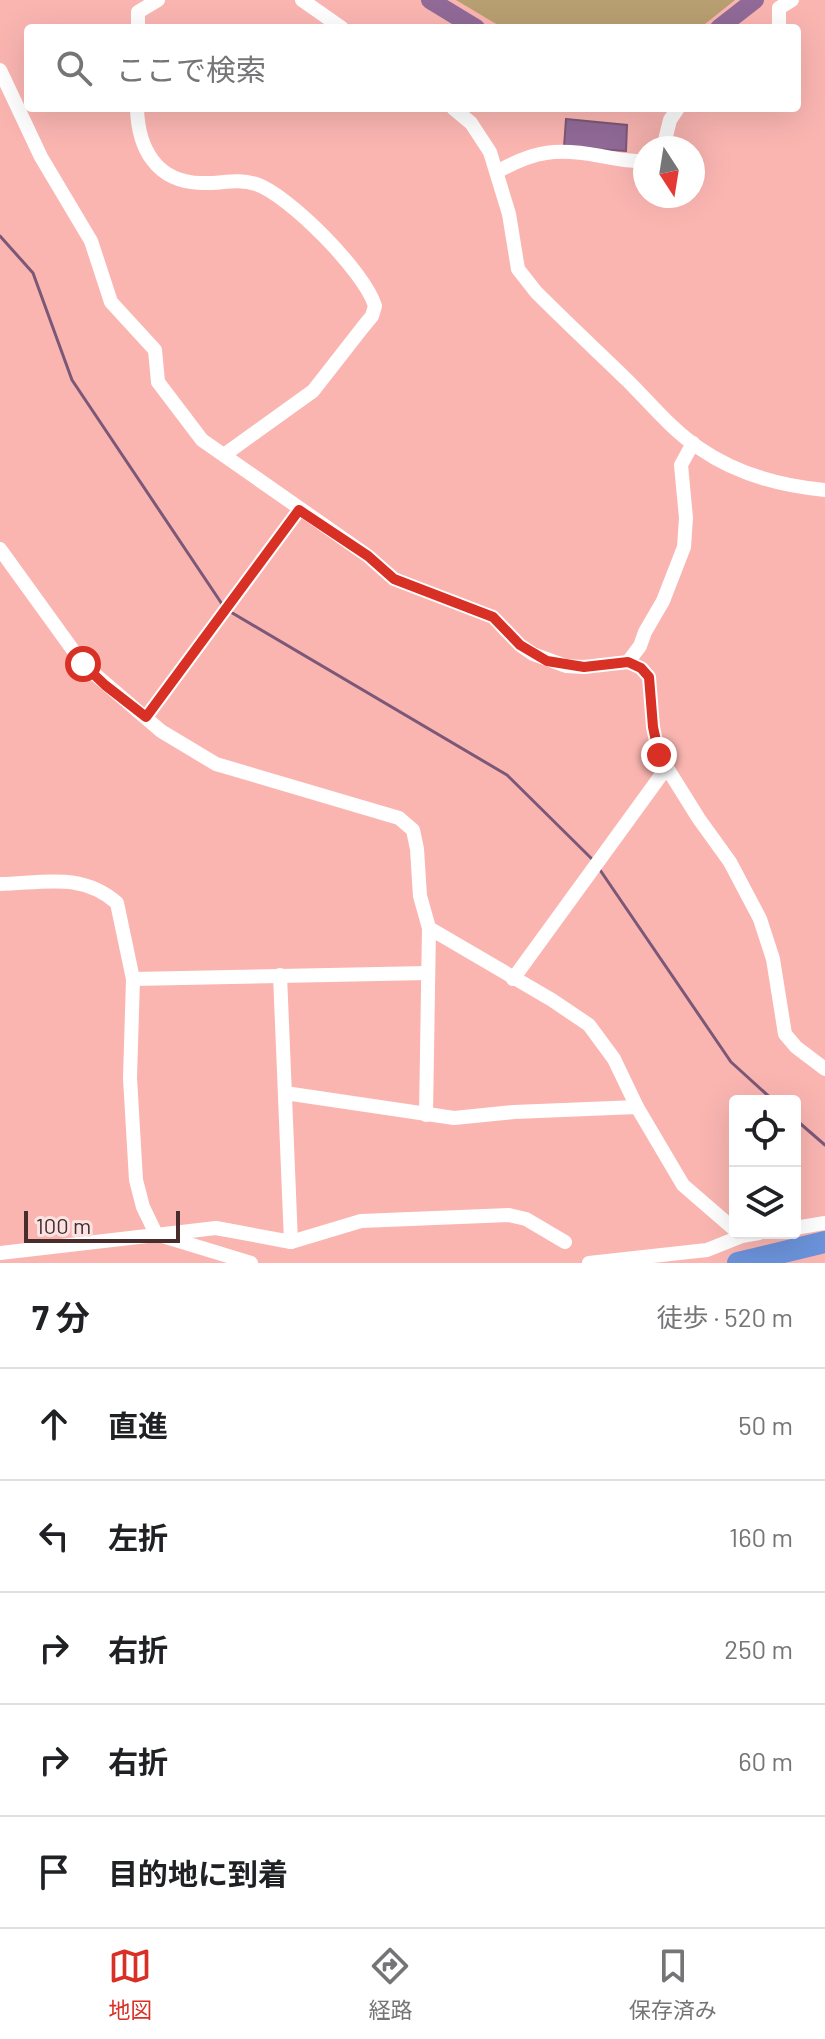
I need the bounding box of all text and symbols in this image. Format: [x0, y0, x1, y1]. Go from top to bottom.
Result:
search box [24, 24, 801, 112]
icon: search [52, 46, 96, 90]
text: ここで検索 [116, 51, 266, 87]
north arrow [633, 136, 705, 208]
route start [65, 646, 101, 682]
route end [641, 737, 677, 773]
map controls [729, 1095, 801, 1239]
button: locate [729, 1095, 801, 1167]
button: layers [729, 1167, 801, 1239]
scale bar [24, 1207, 180, 1243]
text: 100 m [36, 1212, 91, 1238]
text: 7 分 [32, 1296, 90, 1337]
text: 徒歩 · 520 m [656, 1301, 793, 1332]
icon: ahead [32, 1402, 76, 1446]
text: 直進 [108, 1407, 168, 1443]
text: 50 m [738, 1409, 793, 1440]
icon: left [32, 1514, 76, 1558]
text: 左折 [108, 1519, 168, 1555]
text: 160 m [729, 1521, 793, 1552]
icon: right [32, 1626, 76, 1670]
text: 右折 [108, 1631, 168, 1667]
text: 250 m [724, 1633, 793, 1664]
icon: right [32, 1738, 76, 1782]
text: 右折 [108, 1743, 168, 1779]
text: 60 m [738, 1745, 793, 1776]
icon: arrive [32, 1850, 76, 1894]
text: 目的地に到着 [108, 1855, 288, 1891]
tab: 地図 [108, 1944, 152, 2024]
tab: 経路 [368, 1944, 413, 2024]
tab: 保存済み [629, 1944, 717, 2024]

